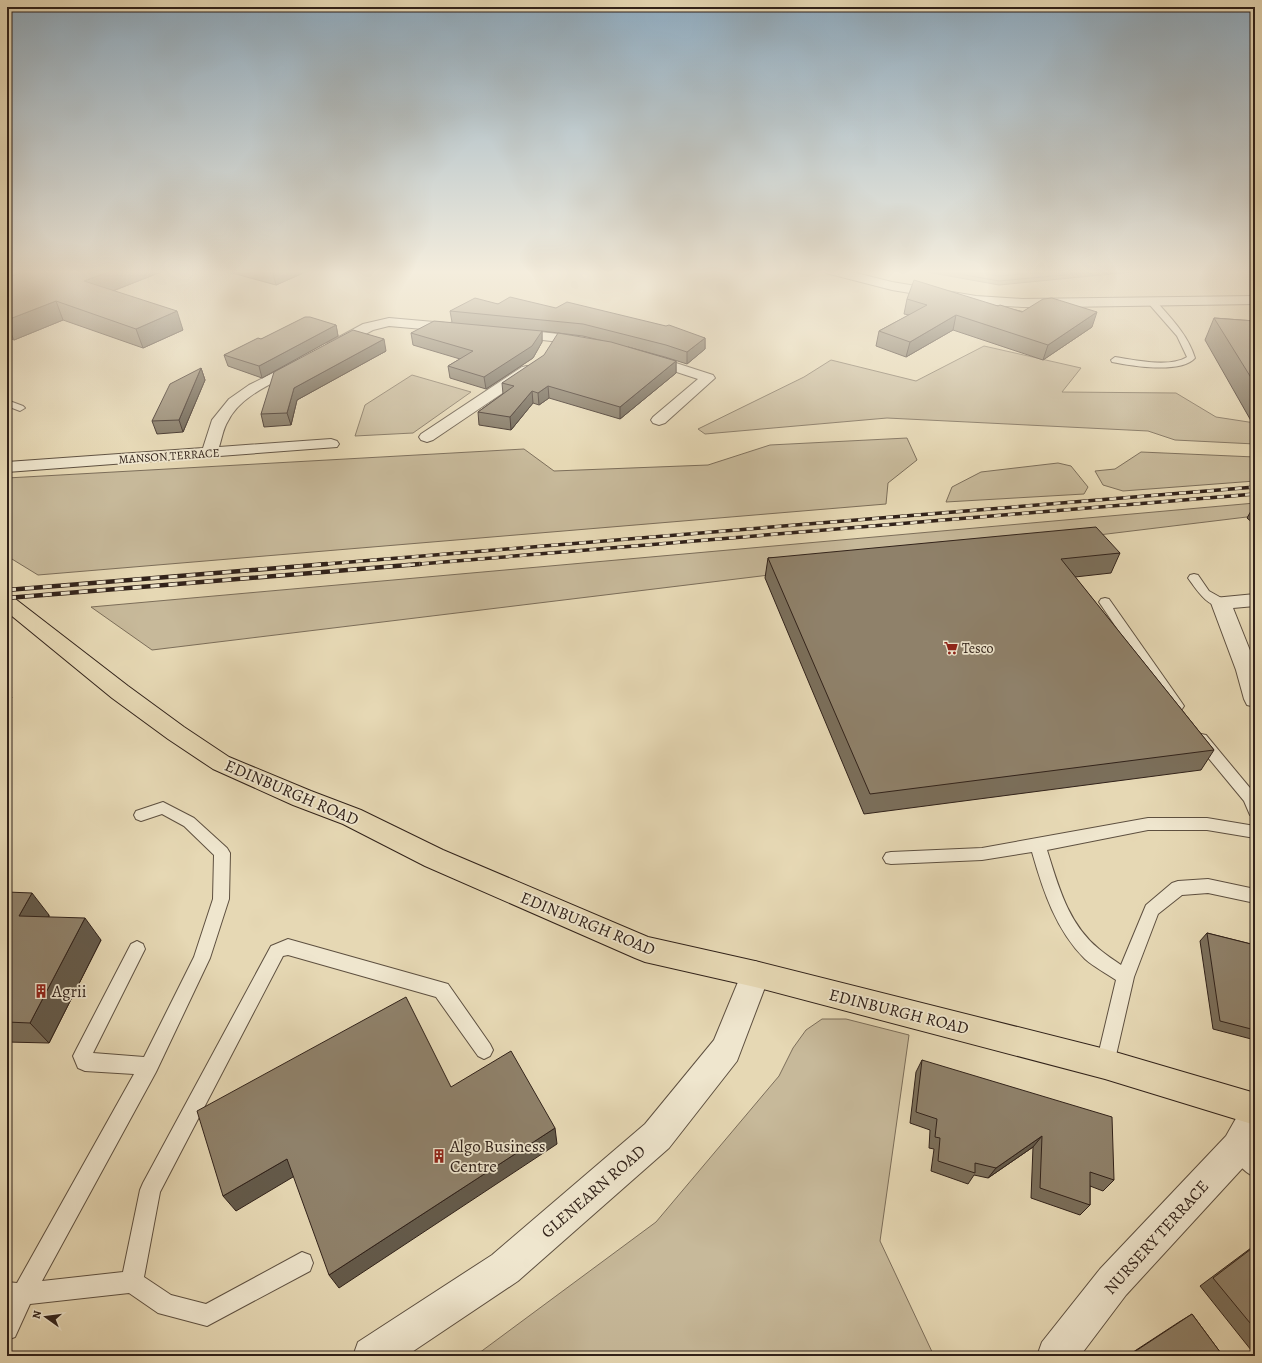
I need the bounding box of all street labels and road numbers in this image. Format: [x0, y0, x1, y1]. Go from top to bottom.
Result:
street label: MANSON TERRACE [118, 444, 220, 468]
street label: EDINBURGH ROAD [221, 754, 362, 831]
street label: EDINBURGH ROAD [517, 886, 659, 961]
street label: EDINBURGH ROAD [826, 983, 971, 1040]
street label: GLENEARN ROAD [536, 1140, 651, 1243]
street label: NURSERY TERRACE [1099, 1175, 1214, 1300]

